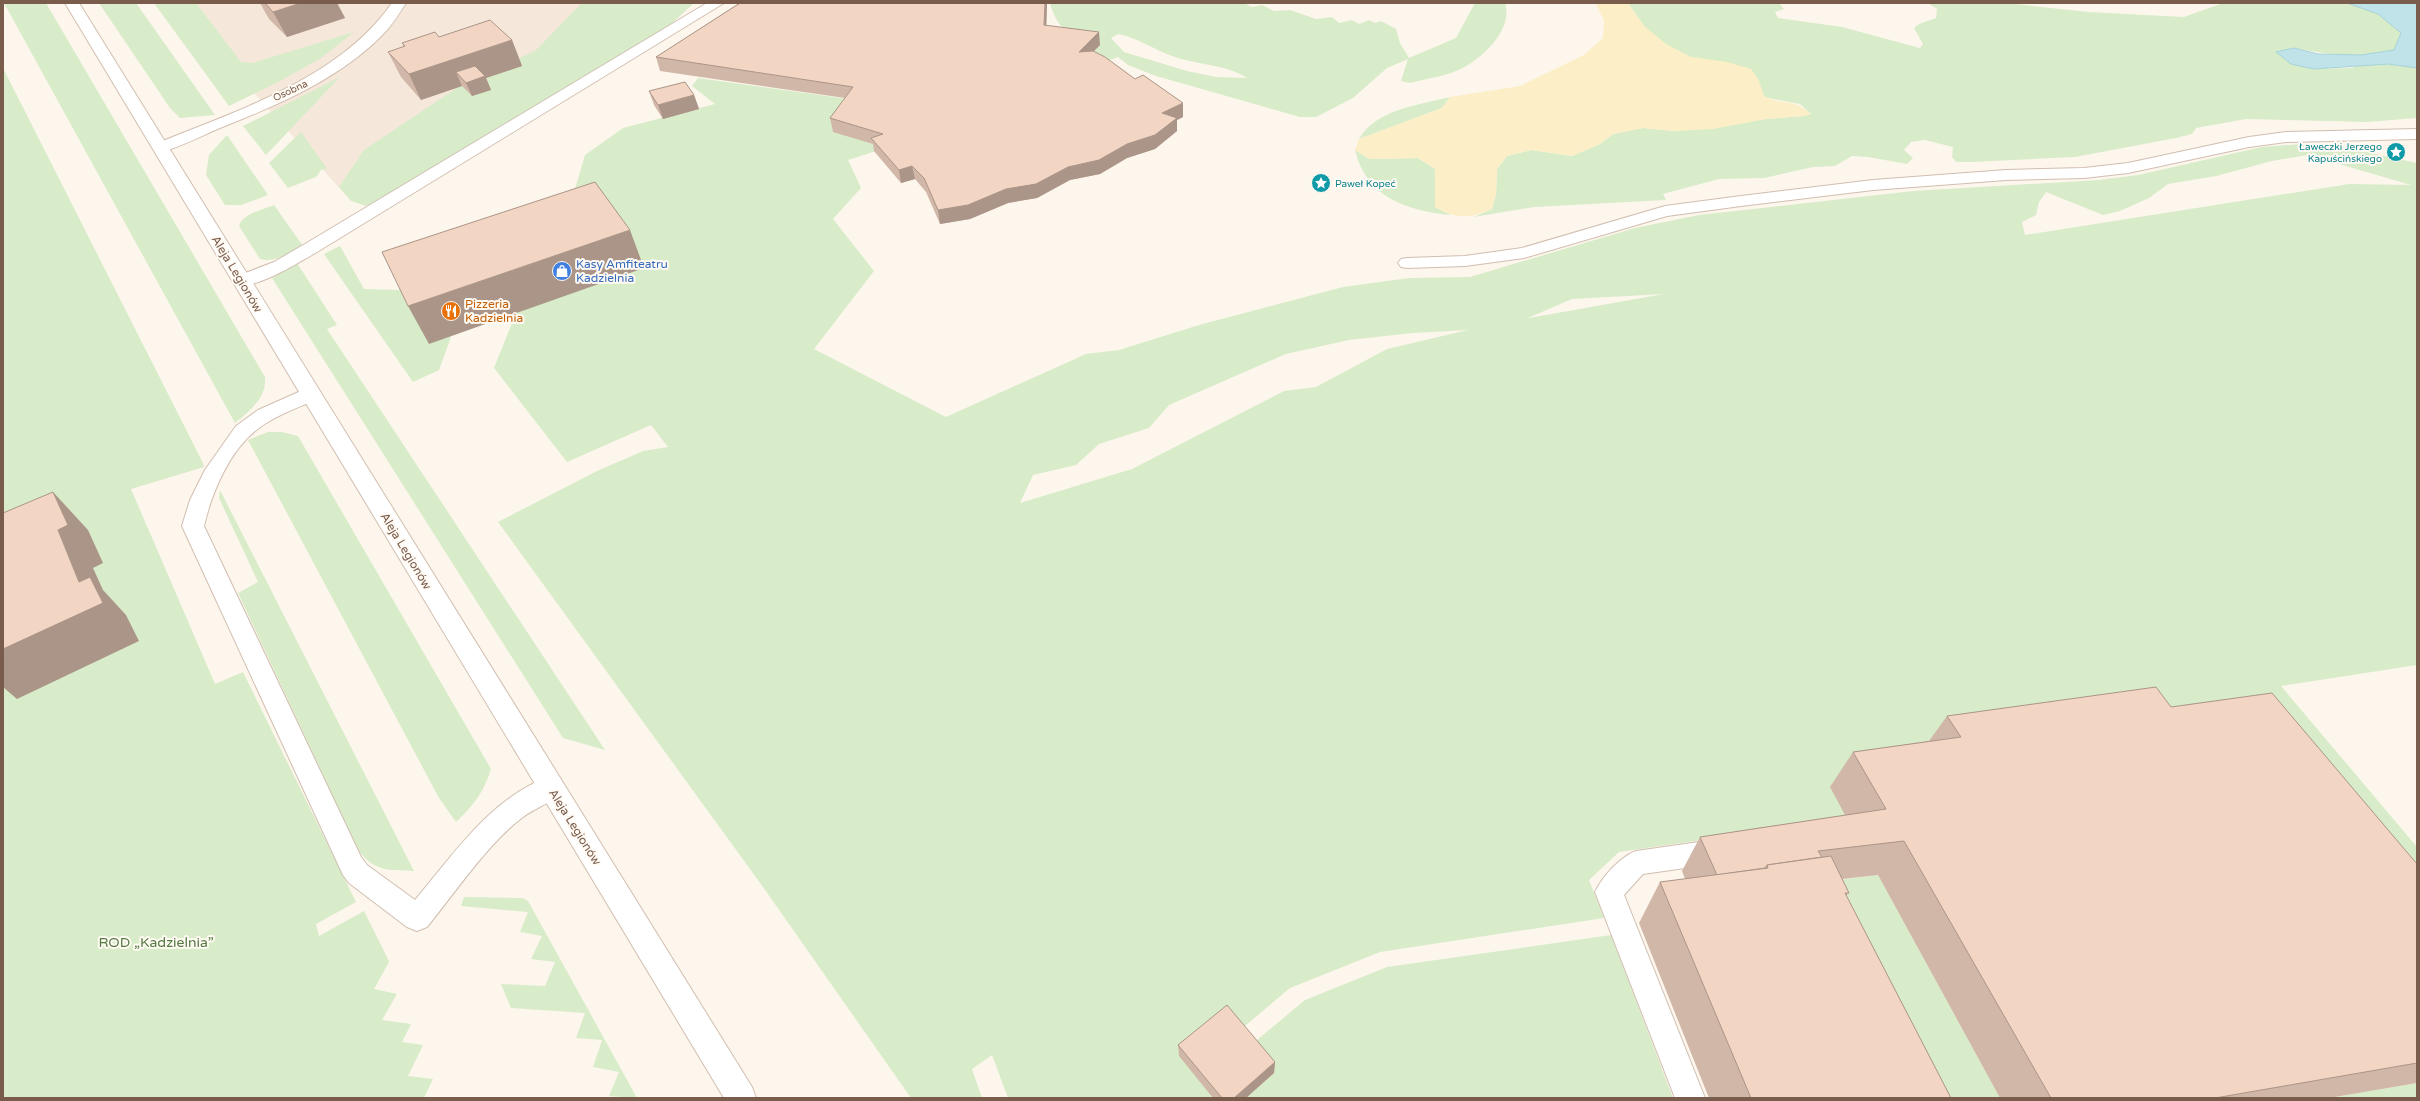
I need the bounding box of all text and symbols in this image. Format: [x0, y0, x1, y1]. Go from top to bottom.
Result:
street label: Osobna [271, 78, 310, 104]
place label: Ławeczki Jerzego Kapuścińskiego [2299, 141, 2382, 165]
place icon: Ławeczki Jerzego Kapuścińskiego [2385, 141, 2407, 163]
place icon: Paweł Kopeć [1310, 172, 1332, 194]
place label: Paweł Kopeć [1335, 178, 1396, 190]
street label: Aleja Legionów [209, 233, 266, 315]
place label: Kasy Amfiteatru Kadzielnia [576, 257, 668, 285]
shop icon: Kasy Amfiteatru Kadzielnia [551, 260, 573, 282]
place label: Pizzeria Kadzielnia [465, 297, 523, 325]
restaurant icon: Pizzeria Kadzielnia [440, 300, 462, 322]
street label: Aleja Legionów [378, 510, 435, 592]
street label: Aleja Legionów [546, 786, 604, 868]
park label: ROD „Kadzielnia” [98, 934, 214, 951]

